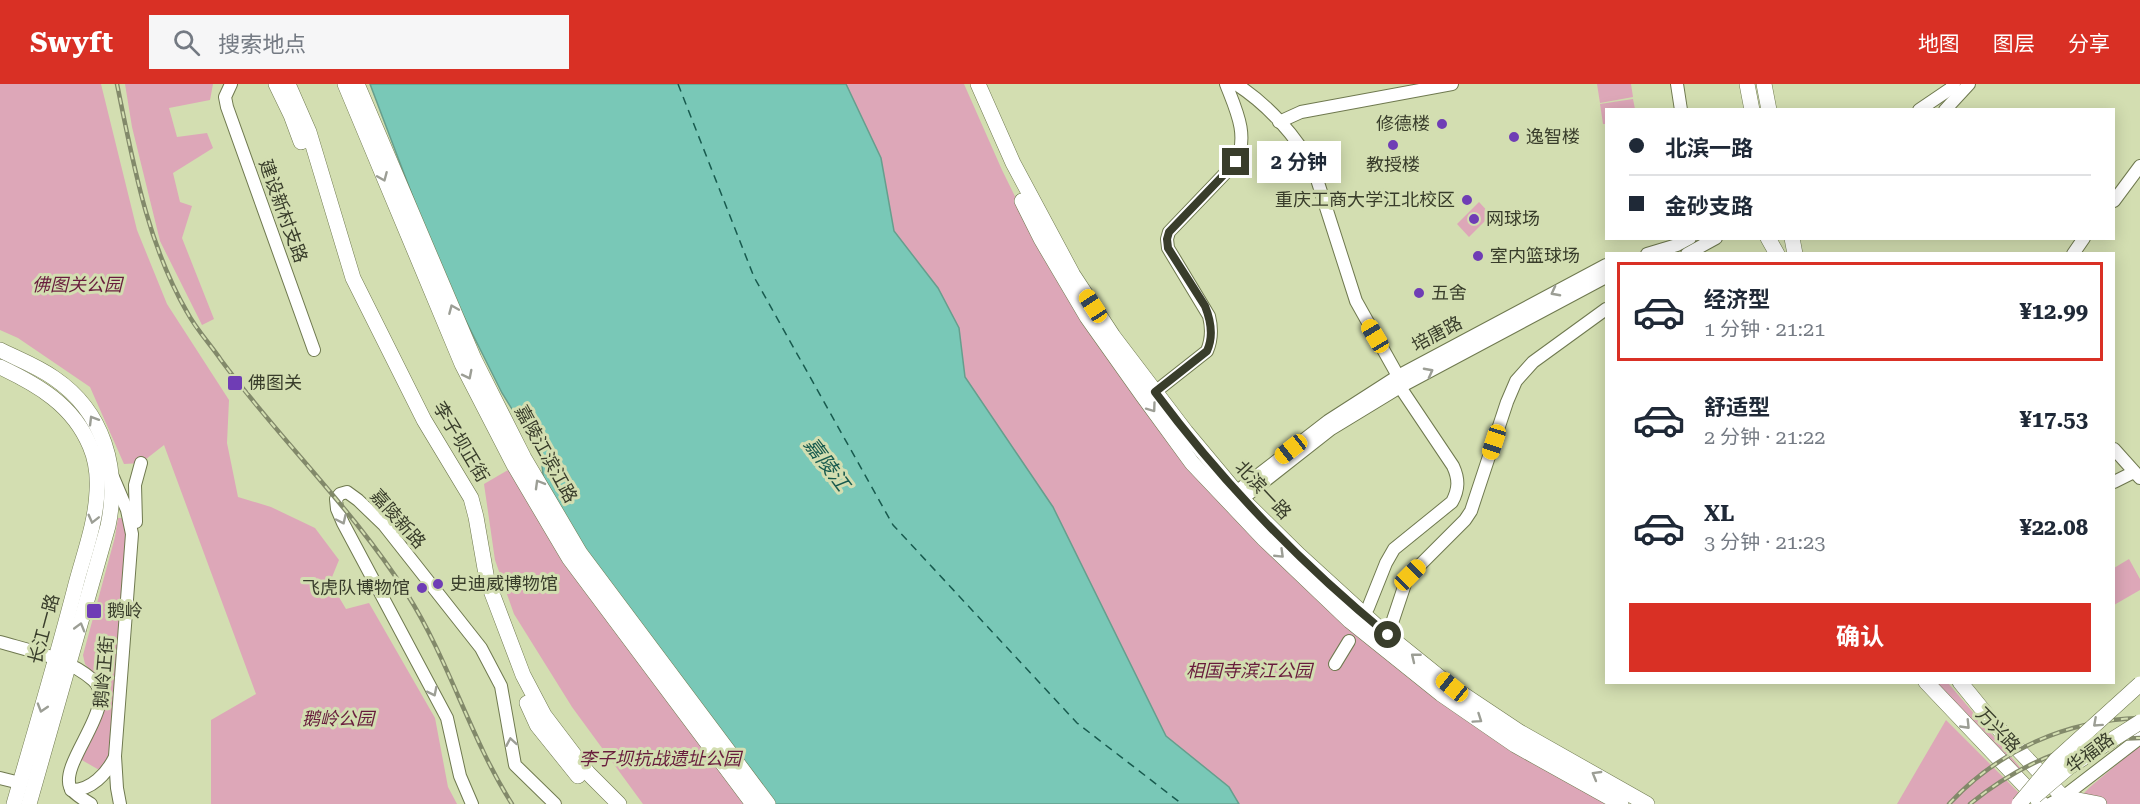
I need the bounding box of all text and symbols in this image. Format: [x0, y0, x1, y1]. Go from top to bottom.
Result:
search box [149, 15, 569, 69]
text: Swyft [30, 26, 113, 59]
icon: search [170, 26, 203, 59]
text: 搜索地点 [218, 32, 306, 57]
text: 地图 [1918, 32, 1960, 56]
text: 图层 [1993, 32, 2035, 56]
text: 分享 [2068, 32, 2110, 56]
place label: 修德楼 [1376, 113, 1430, 134]
marker: 修德楼 [1435, 117, 1449, 131]
place label: 逸智楼 [1526, 126, 1580, 147]
marker: 逸智楼 [1507, 130, 1521, 144]
text: 北滨一路 [1665, 136, 1753, 161]
marker: 教授楼 [1386, 138, 1400, 152]
callout: 2 分钟 [1257, 141, 1341, 183]
route end [1222, 148, 1249, 175]
text: 2 分钟 [1271, 150, 1327, 174]
place label: 教授楼 [1366, 154, 1420, 175]
street label: 建设新村支路 [255, 156, 312, 265]
one-way arrow [376, 170, 388, 181]
place label: 重庆工商大学江北校区 [1275, 189, 1455, 210]
marker: 重庆工商大学江北校区 [1460, 193, 1474, 207]
text: 金砂支路 [1665, 194, 1753, 219]
place label: 网球场 [1486, 208, 1540, 229]
marker: 网球场 [1467, 212, 1481, 226]
place label: 室内篮球场 [1490, 245, 1580, 266]
marker: 室内篮球场 [1471, 249, 1485, 263]
park label: 佛图关公园 [32, 274, 125, 295]
place label: 五舍 [1431, 282, 1467, 303]
one-way arrow [1550, 285, 1561, 296]
icon: car [1632, 285, 1686, 339]
car [1076, 286, 1110, 326]
marker: 五舍 [1412, 286, 1426, 300]
text: 经济型 [1704, 287, 1770, 312]
text: ¥12.99 [2019, 299, 2088, 324]
one-way arrow [448, 304, 460, 315]
street label: 培唐路 [1408, 312, 1466, 356]
car [1358, 316, 1392, 356]
text: 1 分钟 · 21:21 [1704, 317, 1825, 341]
one-way arrow [1422, 368, 1433, 379]
one-way arrow [461, 369, 472, 380]
place label: 佛图关 [248, 372, 302, 393]
marker: 佛图关 [226, 374, 244, 392]
icon: car [1632, 393, 1686, 447]
text: 舒适型 [1704, 395, 1770, 420]
street label: 李子坝正街 [429, 398, 494, 486]
street label: 嘉陵江滨江路 [511, 401, 582, 506]
one-way arrow [1144, 401, 1155, 412]
text: ¥17.53 [2019, 407, 2088, 432]
one-way arrow [89, 416, 101, 426]
car [1480, 422, 1508, 462]
text: 2 分钟 · 21:22 [1704, 425, 1825, 449]
car [1271, 431, 1311, 467]
water label: 嘉陵江 [799, 433, 856, 497]
street label: 北滨一路 [1231, 456, 1296, 523]
one-way arrow [535, 479, 546, 490]
street label: 嘉陵新路 [366, 485, 430, 552]
icon: car [1632, 501, 1686, 555]
text: XL [1704, 501, 1734, 526]
one-way arrow [87, 514, 100, 524]
one-way arrow [335, 514, 347, 525]
text: ¥22.08 [2019, 515, 2088, 540]
text: 3 分钟 · 21:23 [1704, 530, 1825, 554]
one-way arrow [1273, 547, 1284, 558]
car [1391, 556, 1429, 594]
place label: 史迪威博物馆 [450, 573, 558, 594]
place label: 飞虎队博物馆 [302, 577, 410, 598]
marker: 史迪威博物馆 [431, 577, 445, 591]
marker: 飞虎队博物馆 [415, 581, 429, 595]
street label: 长江一路 [24, 591, 63, 666]
place label: 鹅岭 [107, 600, 143, 621]
marker: 鹅岭 [85, 602, 103, 620]
button: 确认 [1629, 603, 2091, 672]
route start [1374, 621, 1401, 648]
one-way arrow [72, 622, 85, 632]
street label: 鹅岭正街 [90, 635, 117, 709]
one-way arrow [1411, 654, 1422, 665]
park label: 相国寺滨江公园 [1186, 660, 1315, 681]
car [1432, 669, 1472, 705]
one-way arrow [426, 686, 438, 697]
one-way arrow [37, 702, 49, 713]
street label: 万兴路 [1972, 703, 2025, 756]
park label: 鹅岭公园 [302, 708, 377, 729]
one-way arrow [1471, 712, 1482, 723]
one-way arrow [2093, 716, 2103, 727]
one-way arrow [1959, 718, 1970, 728]
street label: 华福路 [2062, 728, 2118, 777]
one-way arrow [505, 737, 518, 747]
park label: 李子坝抗战遗址公园 [579, 748, 744, 769]
one-way arrow [1592, 771, 1602, 782]

